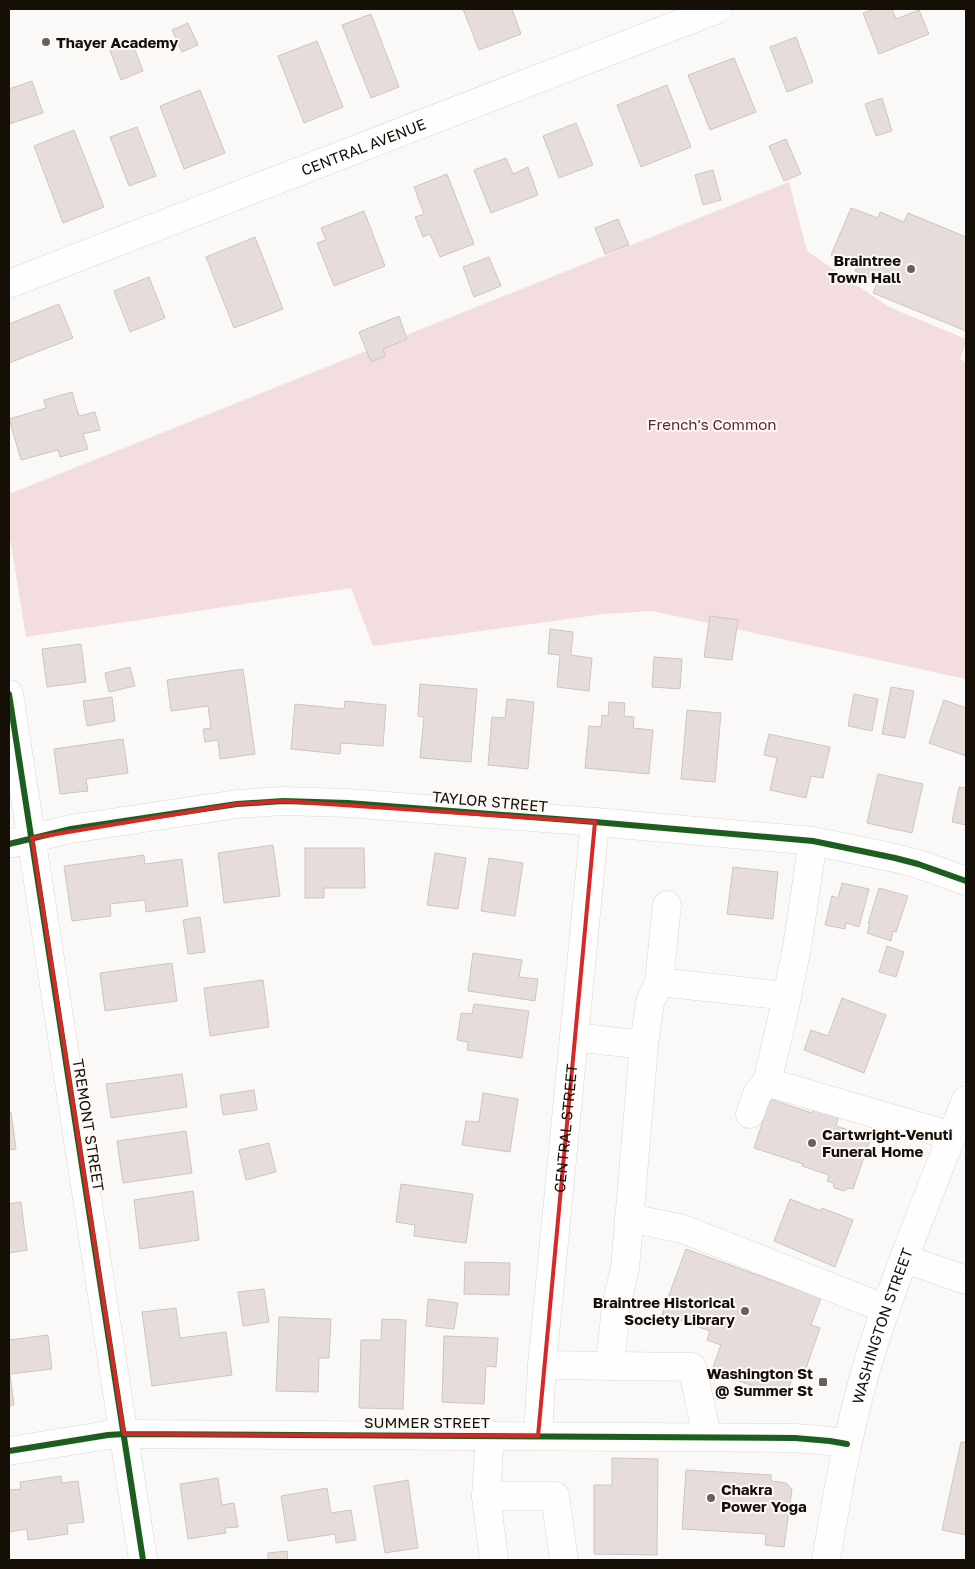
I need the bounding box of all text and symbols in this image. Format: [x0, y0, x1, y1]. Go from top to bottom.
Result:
place label: Thayer Academy [56, 33, 178, 51]
marker: Thayer Academy [40, 36, 52, 48]
street label: CENTRAL AVENUE [298, 114, 428, 179]
place label: Braintree Town Hall [828, 251, 901, 286]
marker: Braintree Town Hall [905, 263, 917, 275]
park label: French's Common [648, 415, 776, 433]
street label: TAYLOR STREET [431, 787, 549, 815]
street label: TREMONT STREET [70, 1058, 108, 1192]
street label: CENTRAL STREET [550, 1063, 580, 1194]
place label: Cartwright-Venuti Funeral Home [822, 1125, 953, 1160]
marker: Cartwright-Venuti Funeral Home [806, 1137, 818, 1149]
street label: WASHINGTON STREET [848, 1246, 916, 1406]
place label: Braintree Historical Society Library [593, 1293, 735, 1328]
marker: Braintree Historical Society Library [739, 1305, 751, 1317]
place label: Washington St @ Summer St [706, 1364, 813, 1399]
marker: Washington St @ Summer St [817, 1376, 829, 1388]
street label: SUMMER STREET [364, 1413, 490, 1431]
place label: Chakra Power Yoga [721, 1480, 807, 1515]
marker: Chakra Power Yoga [705, 1492, 717, 1504]

